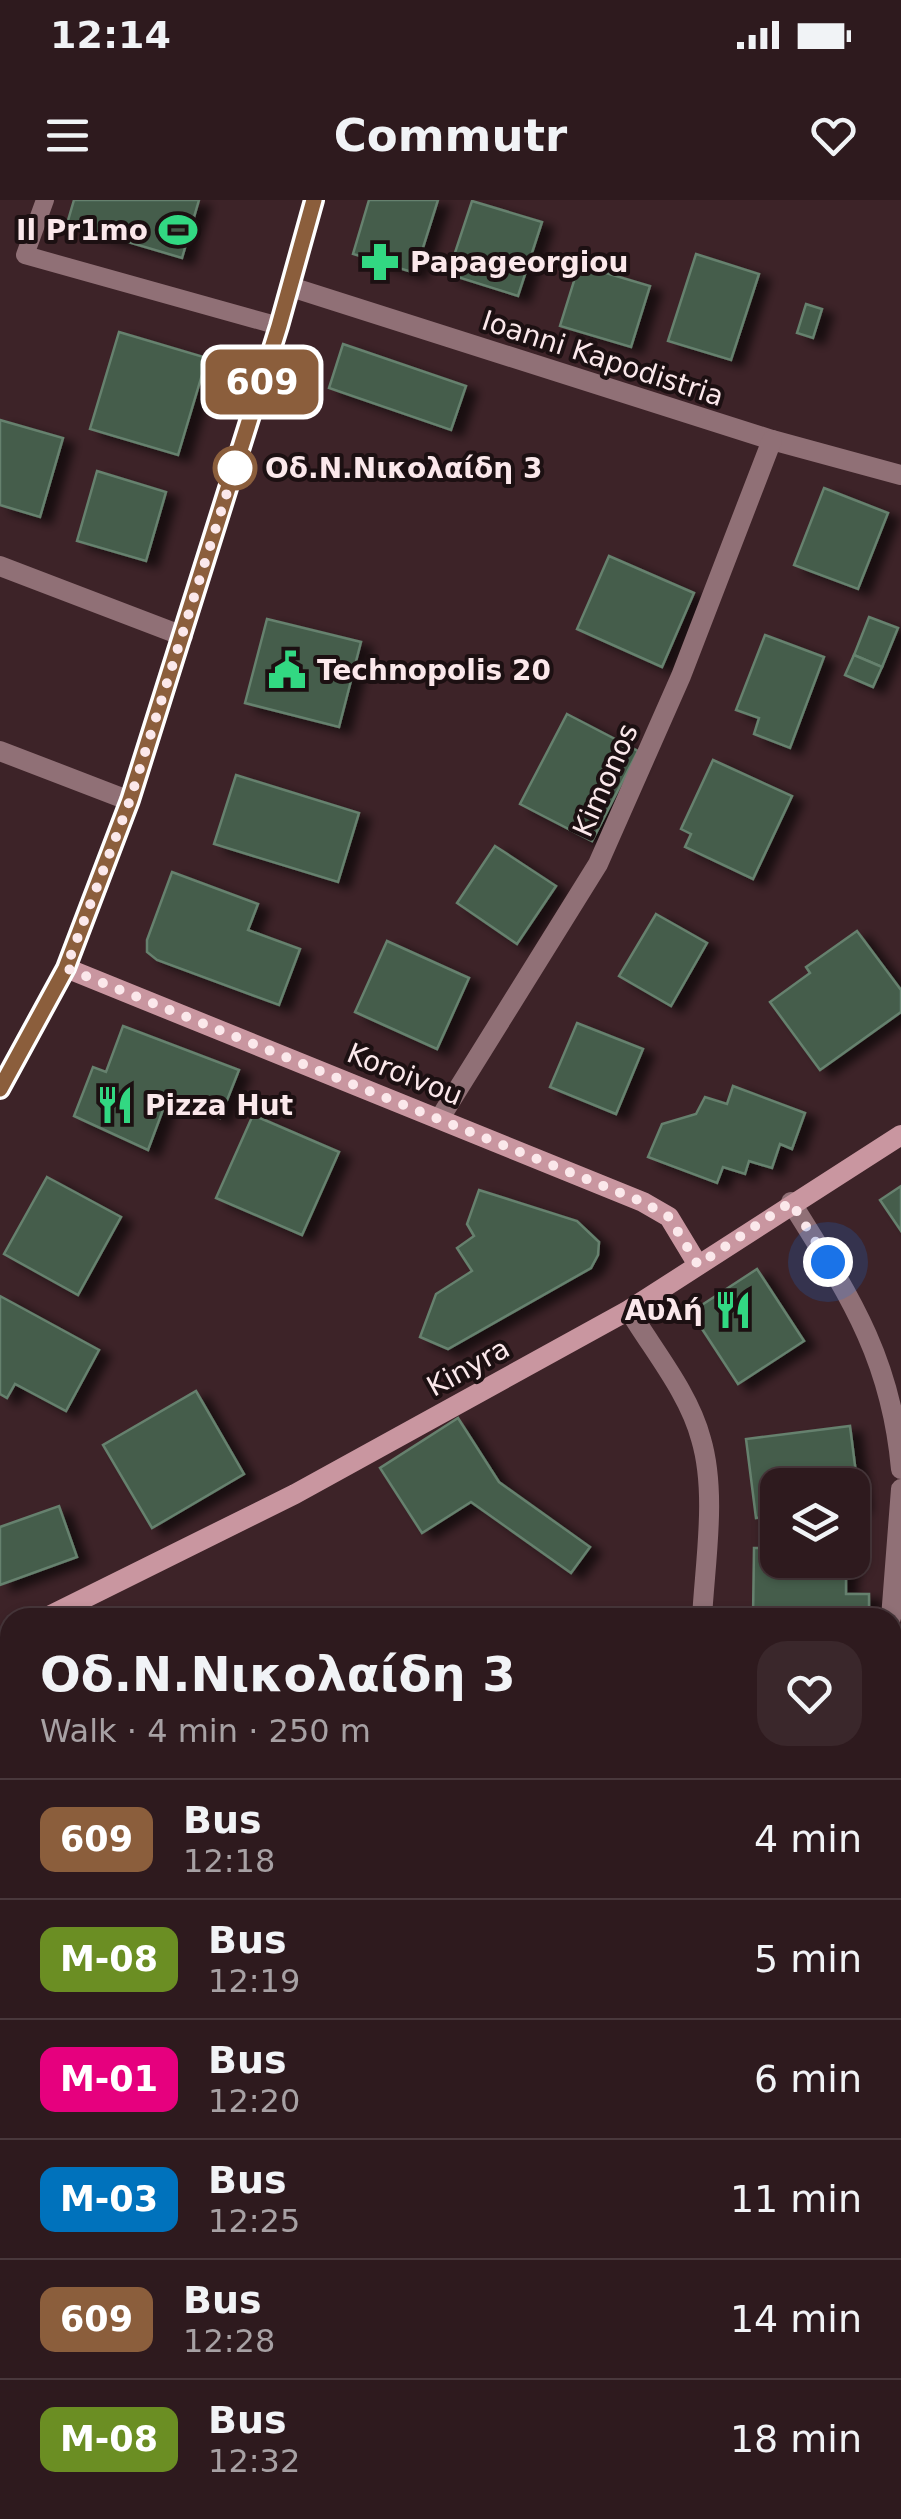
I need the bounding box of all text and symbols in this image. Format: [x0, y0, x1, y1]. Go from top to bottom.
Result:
text: 12:14 [50, 13, 171, 57]
icon: menu [40, 108, 95, 163]
icon: heart [806, 108, 861, 163]
text: Commutr [334, 109, 567, 162]
sports icon: Il Pr1mo [157, 209, 199, 251]
place label: Il Pr1mo [16, 214, 148, 247]
pharmacy icon: Papageorgiou [359, 241, 401, 283]
place label: Papageorgiou [410, 246, 629, 279]
street label: Ioanni Kapodistria [478, 304, 728, 413]
line badge: 609 [204, 350, 320, 414]
text: 609 [225, 362, 299, 402]
marker: Οδ.Ν.Νικολαίδη 3 [214, 447, 256, 489]
place label: Οδ.Ν.Νικολαίδη 3 [265, 452, 542, 485]
public building icon: Technopolis 20 [266, 649, 308, 691]
place label: Technopolis 20 [317, 654, 551, 687]
street label: Kimonos [566, 719, 645, 842]
street label: Koroivou [342, 1036, 467, 1112]
restaurant icon: Pizza Hut [94, 1084, 136, 1126]
place label: Pizza Hut [145, 1089, 293, 1122]
your location [803, 1237, 853, 1287]
restaurant icon: Αυλή [712, 1289, 754, 1331]
place label: Αυλή [625, 1294, 703, 1327]
street label: Kinyra [421, 1331, 515, 1403]
map controls [760, 1468, 870, 1578]
button: layers [760, 1468, 870, 1578]
button: heart [757, 1641, 862, 1746]
text: Οδ.Ν.Νικολαίδη 3 [40, 1646, 516, 1702]
text: Walk · 4 min · 250 m [40, 1712, 371, 1750]
text: Bus [183, 1798, 262, 1842]
text: 4 min [754, 1817, 862, 1861]
text: 609 [60, 1819, 133, 1859]
text: 12:18 [183, 1842, 275, 1880]
text: Bus [208, 1918, 287, 1962]
text: 5 min [754, 1937, 862, 1981]
text: M-08 [60, 1939, 158, 1979]
text: 12:19 [208, 1962, 300, 2000]
text: Bus [208, 2038, 287, 2082]
text: 6 min [754, 2057, 862, 2101]
text: M-01 [60, 2059, 158, 2099]
text: 12:20 [208, 2082, 300, 2120]
text: Bus [208, 2158, 287, 2202]
text: 11 min [730, 2177, 862, 2221]
text: M-03 [60, 2179, 158, 2219]
text: 12:25 [208, 2202, 300, 2240]
text: Bus [183, 2278, 262, 2322]
text: 14 min [730, 2297, 862, 2341]
text: 609 [60, 2299, 133, 2339]
text: 12:28 [183, 2322, 275, 2360]
text: Bus [208, 2398, 287, 2442]
text: 18 min [730, 2417, 862, 2461]
text: M-08 [60, 2419, 158, 2459]
text: 12:32 [208, 2442, 300, 2480]

